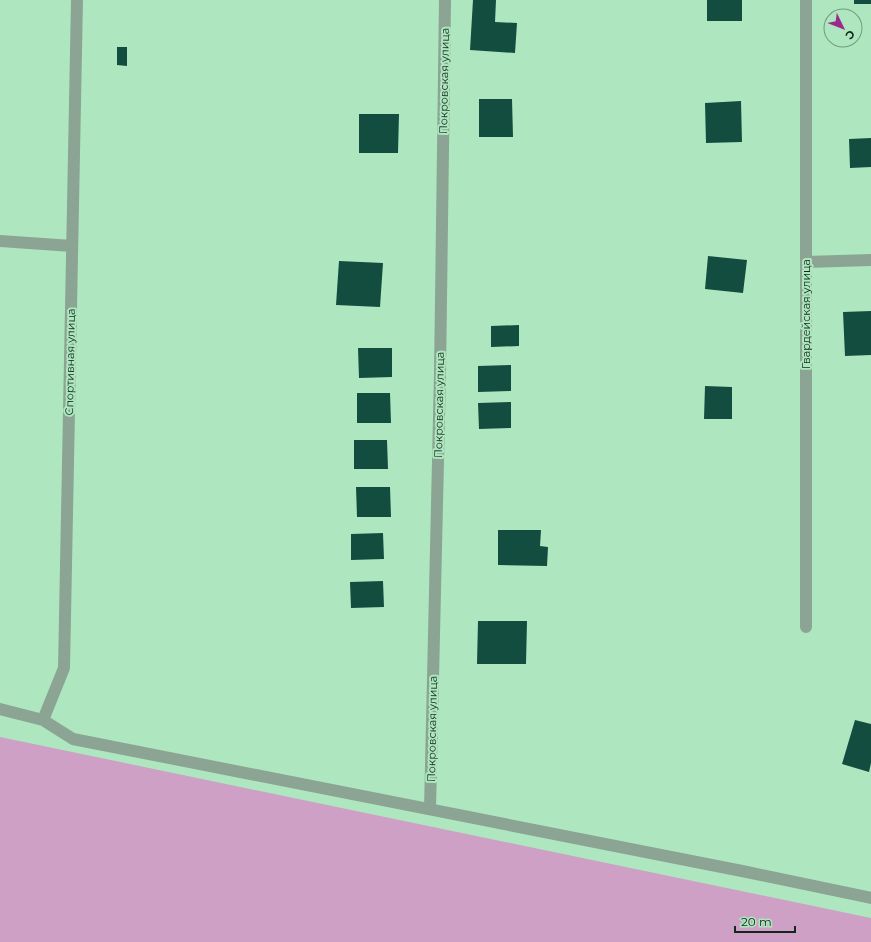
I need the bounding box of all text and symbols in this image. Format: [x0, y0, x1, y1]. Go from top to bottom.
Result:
north arrow [823, 8, 863, 48]
text: С [842, 27, 858, 43]
street label: Покровская улица [436, 28, 452, 134]
street label: Гвардейская улица [799, 259, 813, 369]
street label: Спортивная улица [62, 308, 78, 416]
street label: Покровская улица [431, 352, 447, 458]
street label: Покровская улица [424, 676, 440, 782]
scale bar [735, 908, 795, 934]
text: 20 m [741, 914, 772, 929]

